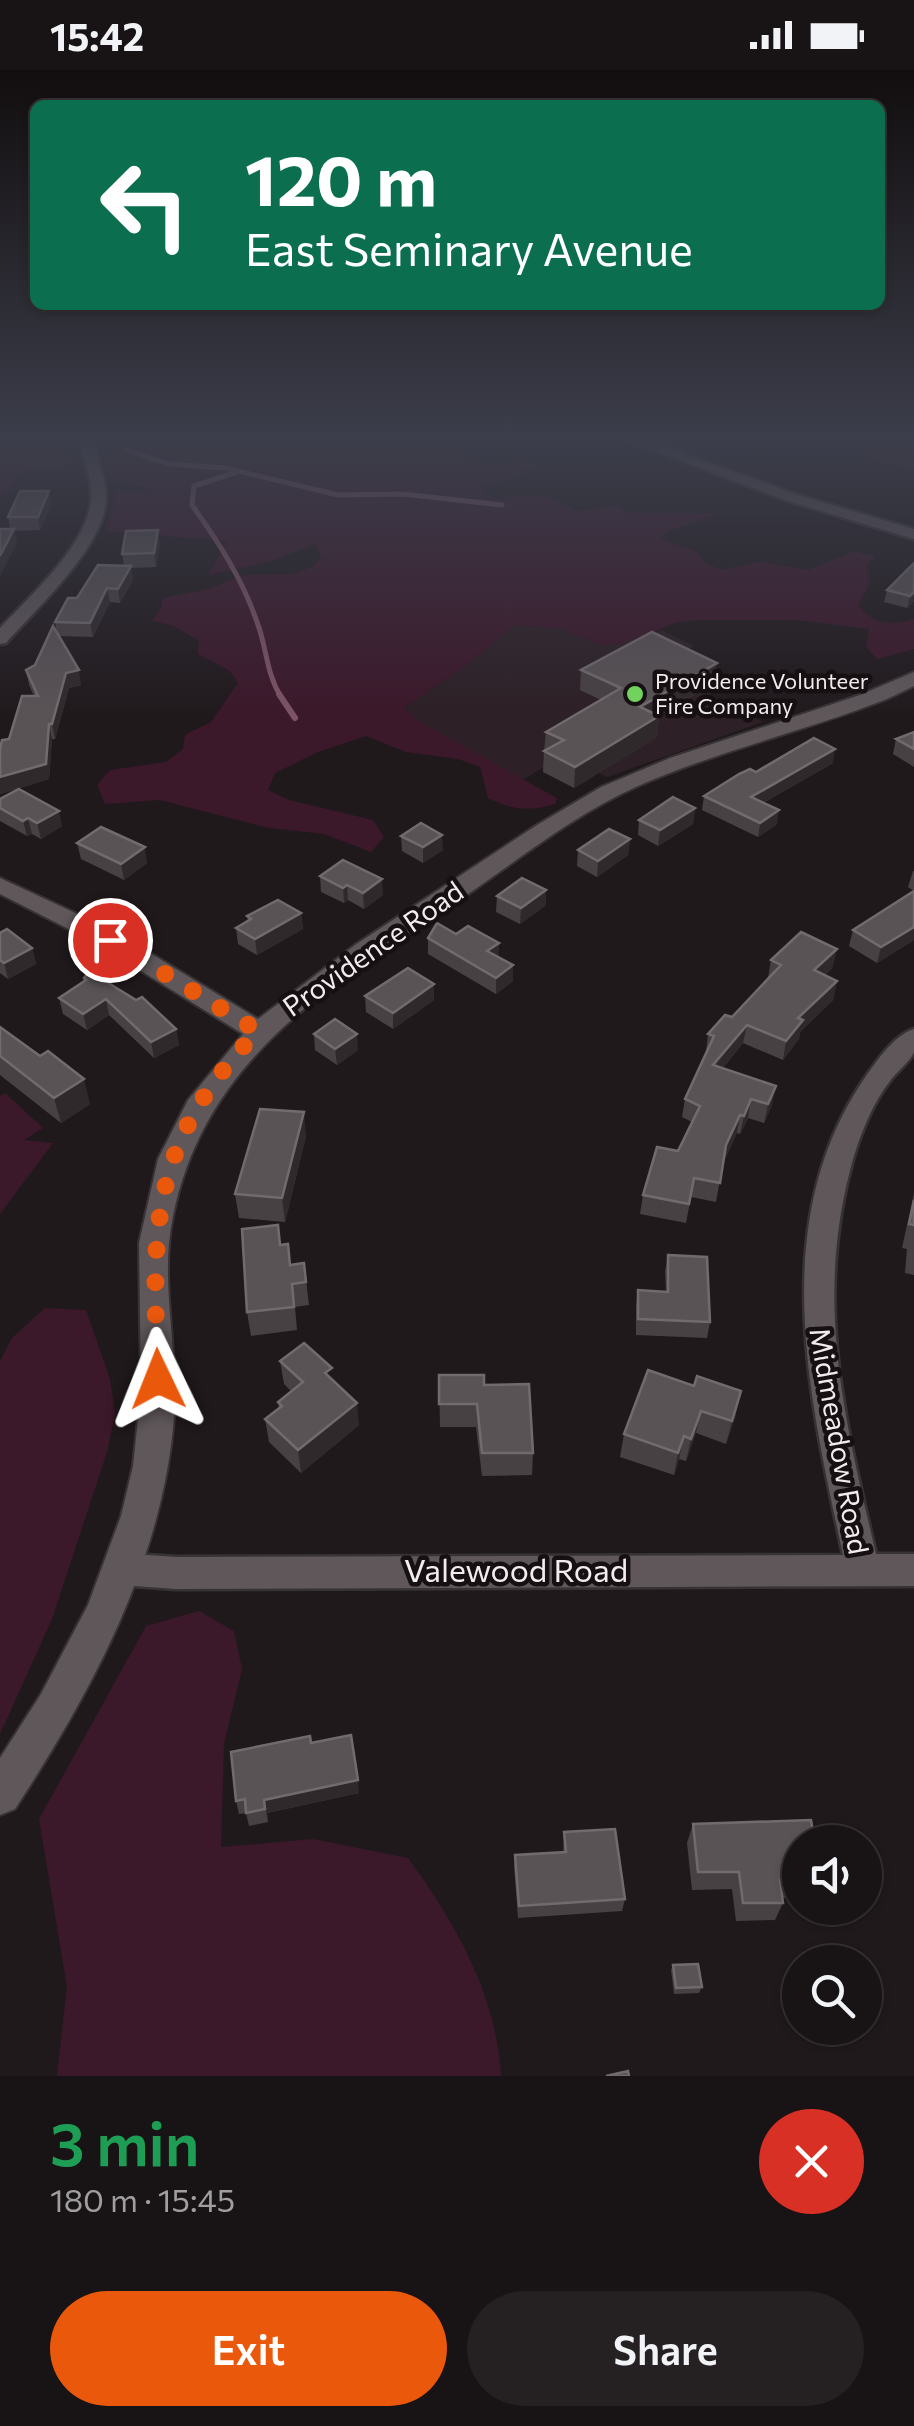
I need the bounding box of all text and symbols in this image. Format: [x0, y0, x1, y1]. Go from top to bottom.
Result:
text: 15:42 [50, 12, 144, 59]
text: 120 m [245, 135, 437, 220]
icon: left [80, 140, 210, 270]
text: East Seminary Avenue [245, 220, 693, 275]
place label: Providence Volunteer Fire Company [655, 667, 869, 719]
marker: Providence Volunteer Fire Company [624, 683, 646, 705]
street label: Providence Road [276, 873, 469, 1023]
pin [68, 898, 153, 983]
icon: arrive [83, 913, 138, 968]
street label: Midmeadow Road [803, 1325, 877, 1557]
position arrow [106, 1327, 210, 1431]
street label: Valewood Road [404, 1549, 628, 1589]
map controls [782, 1825, 882, 2045]
button: sound [782, 1825, 882, 1925]
button: search [782, 1945, 882, 2045]
text: 3 min [50, 2105, 199, 2178]
button: close [759, 2109, 864, 2214]
text: 180 m · 15:45 [50, 2179, 235, 2219]
button: Exit [50, 2291, 447, 2406]
button: Share [467, 2291, 864, 2406]

